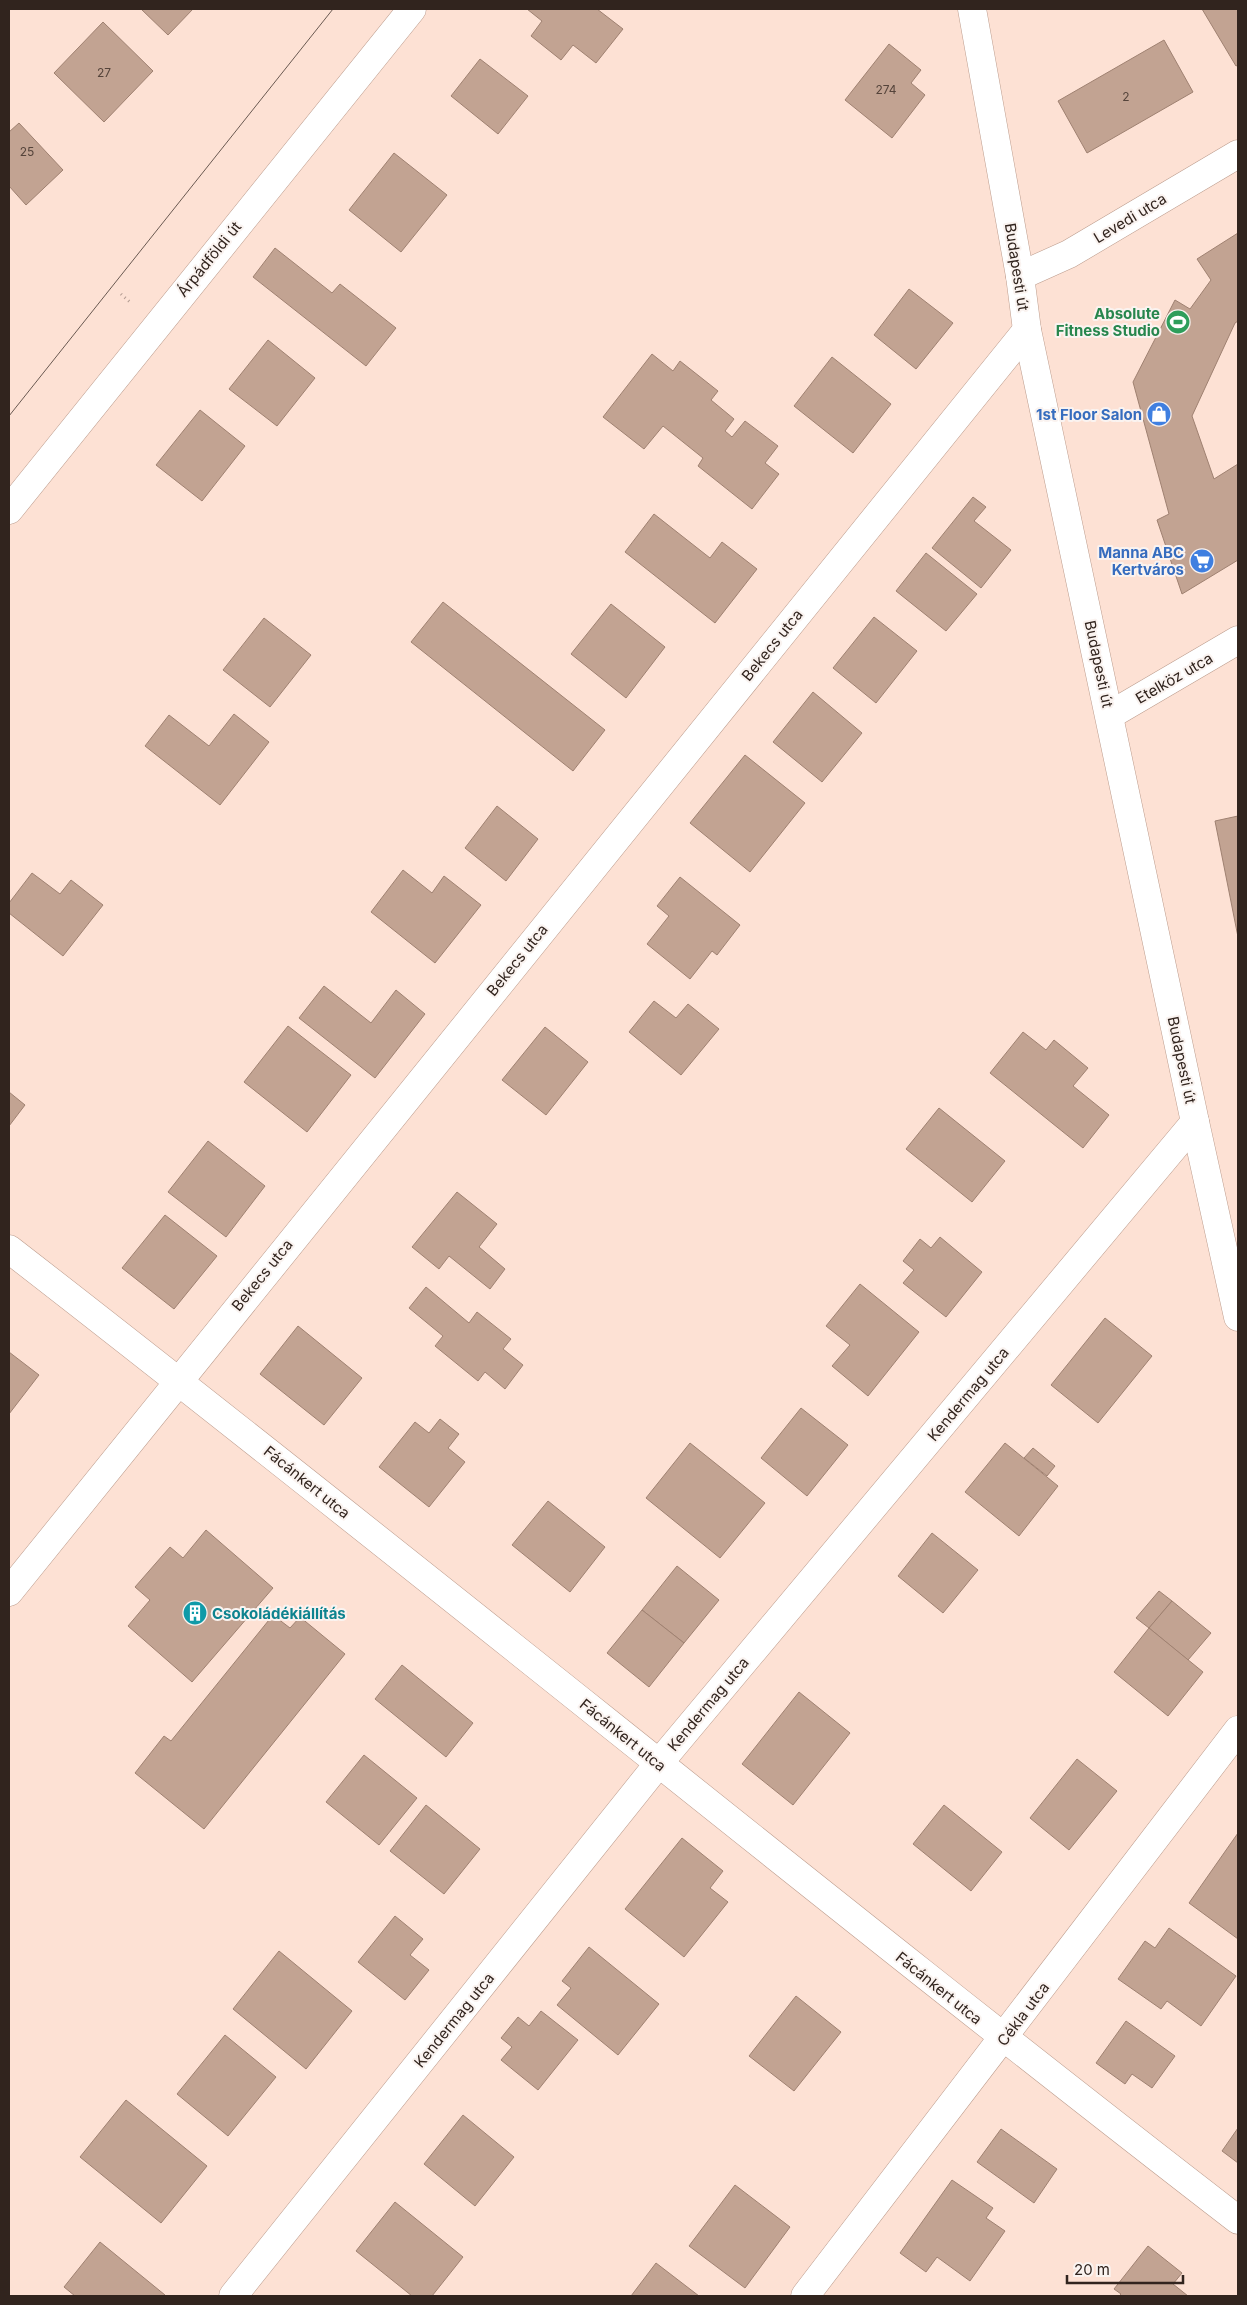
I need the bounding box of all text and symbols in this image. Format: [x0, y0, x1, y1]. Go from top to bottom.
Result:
house number: 27 [97, 65, 111, 80]
house number: 274 [875, 82, 897, 97]
house number: 2 [1122, 89, 1130, 104]
house number: 25 [20, 144, 34, 159]
street label: Levedi utca [1090, 189, 1170, 247]
street label: Árpádföldi út [173, 217, 245, 301]
street label: Budapesti út [1001, 222, 1033, 312]
place label: Absolute Fitness Studio [1056, 304, 1160, 340]
sports icon: Absolute Fitness Studio [1165, 309, 1191, 335]
shop icon: 1st Floor Salon [1146, 401, 1172, 427]
place label: 1st Floor Salon [1036, 405, 1142, 424]
place label: Manna ABC Kertváros [1098, 543, 1184, 579]
supermarket icon: Manna ABC Kertváros [1189, 548, 1215, 574]
street label: Bekecs utca [737, 605, 807, 685]
street label: Budapesti út [1080, 619, 1118, 709]
street label: Etelköz utca [1132, 648, 1216, 708]
street label: Bekecs utca [482, 920, 552, 1000]
street label: Budapesti út [1163, 1015, 1201, 1105]
street label: Bekecs utca [227, 1235, 297, 1315]
street label: Kendermag utca [923, 1343, 1013, 1445]
street label: Fácánkert utca [260, 1441, 354, 1523]
building icon: Csokoládékiállítás [182, 1600, 208, 1626]
place label: Csokoládékiállítás [212, 1604, 346, 1623]
street label: Kendermag utca [663, 1653, 753, 1755]
street label: Fácánkert utca [576, 1694, 670, 1776]
street label: Fácánkert utca [892, 1947, 986, 2029]
street label: Kendermag utca [410, 1969, 498, 2071]
street label: Cékla utca [993, 1978, 1053, 2050]
scale bar [1067, 2252, 1183, 2284]
text: 20 m [1074, 2260, 1110, 2279]

